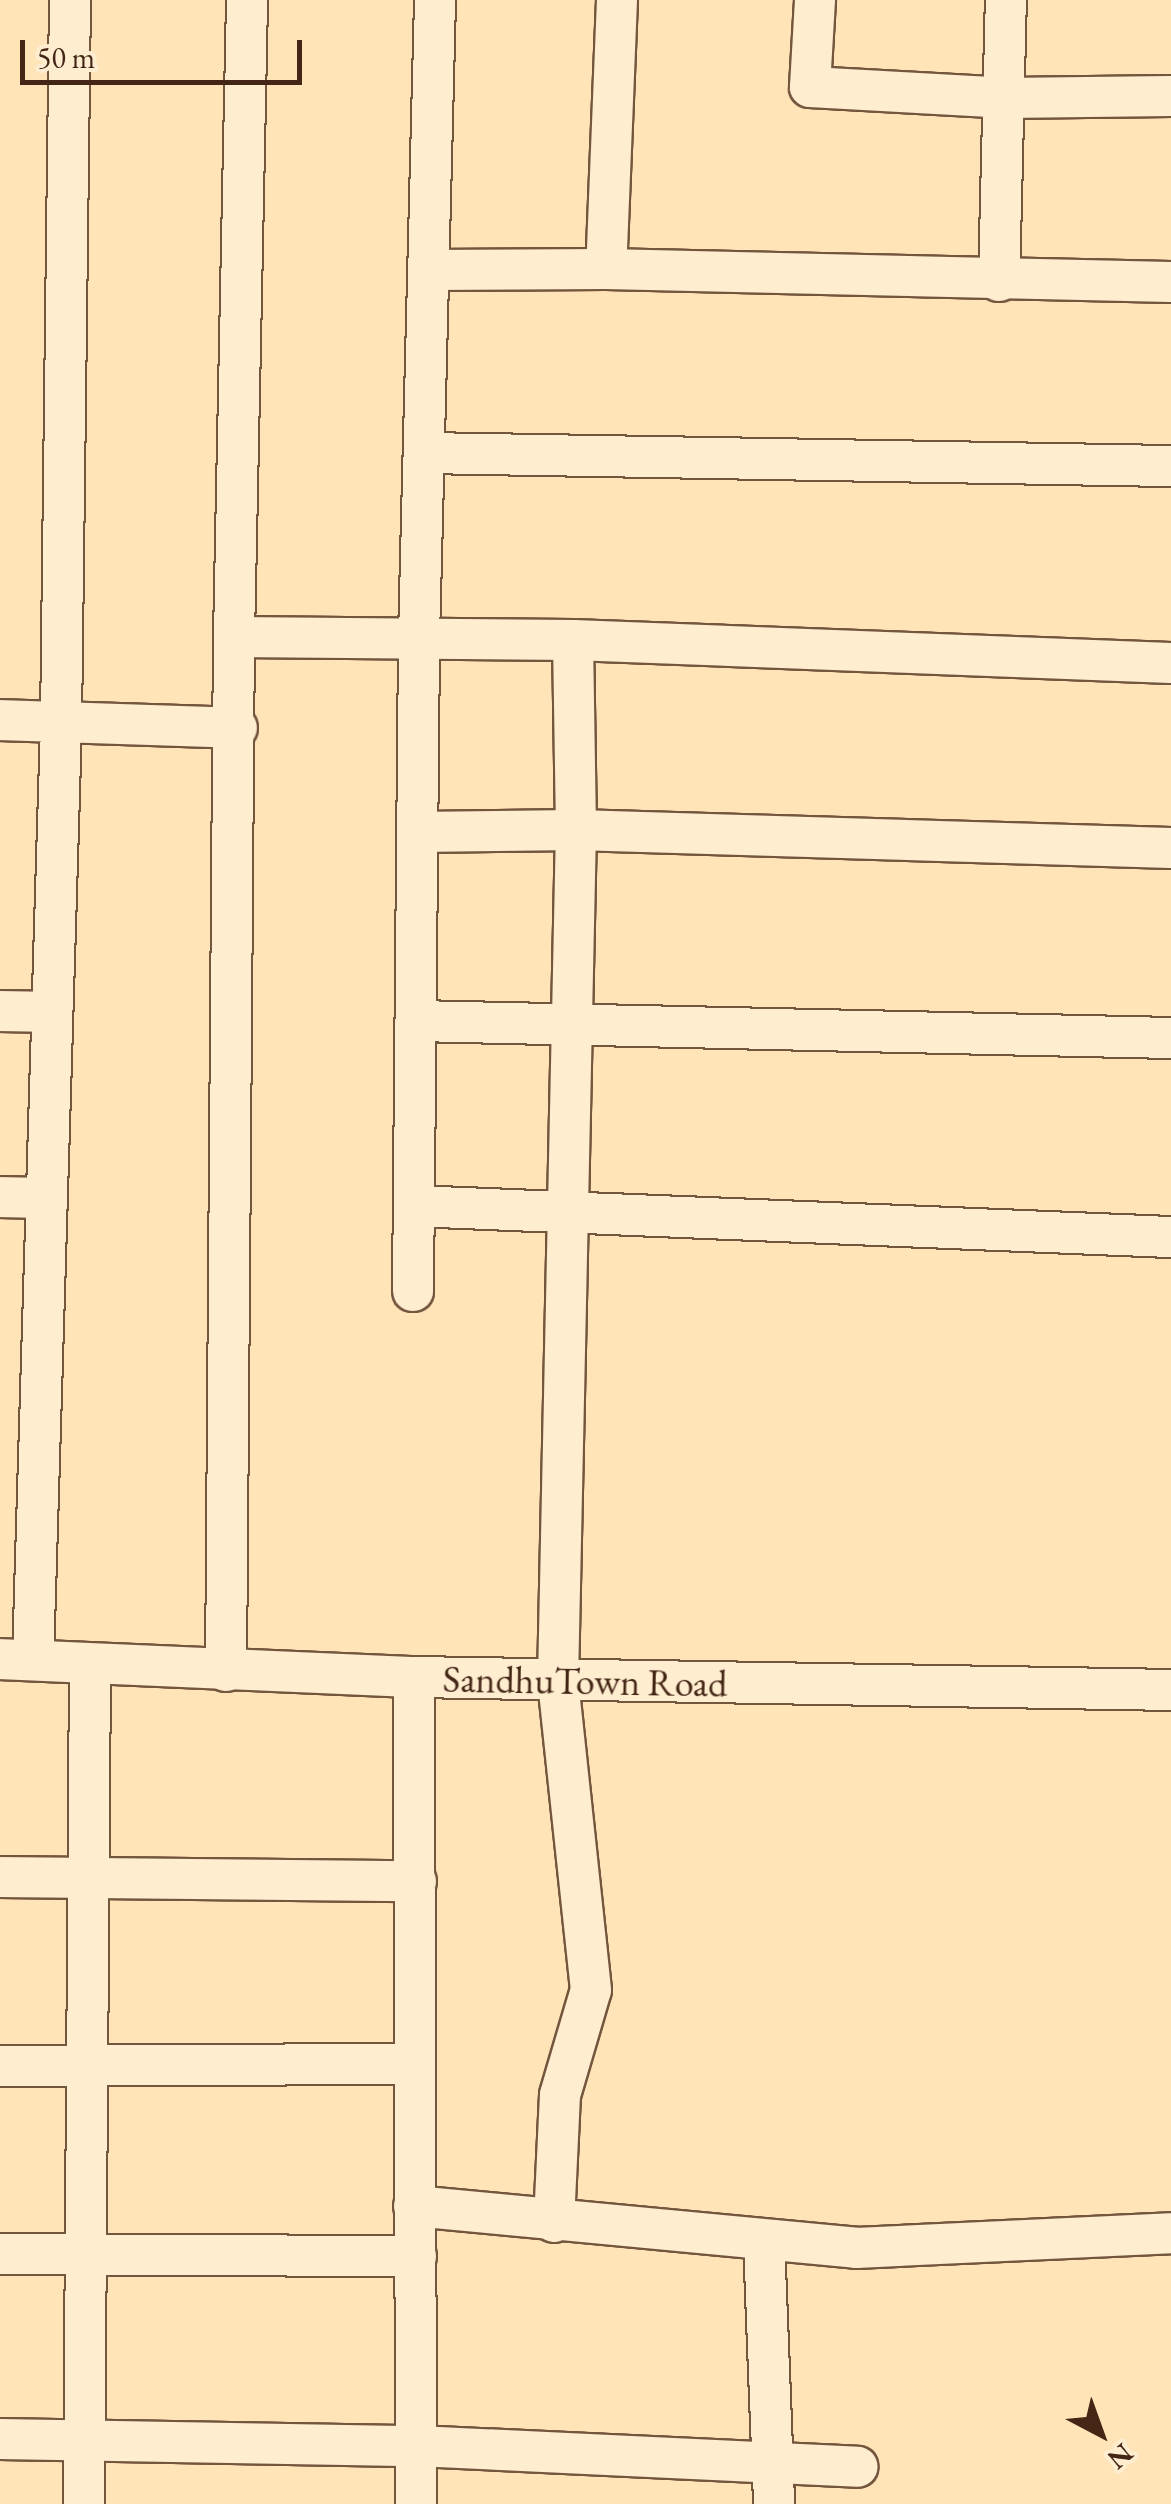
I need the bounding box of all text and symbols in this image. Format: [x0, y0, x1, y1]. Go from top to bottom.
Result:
scale bar [25, 20, 308, 82]
text: 50 m [37, 38, 95, 77]
street label: SandhuTown Road [442, 1656, 728, 1706]
north arrow [1051, 2384, 1151, 2484]
text: N [1100, 2436, 1141, 2478]

